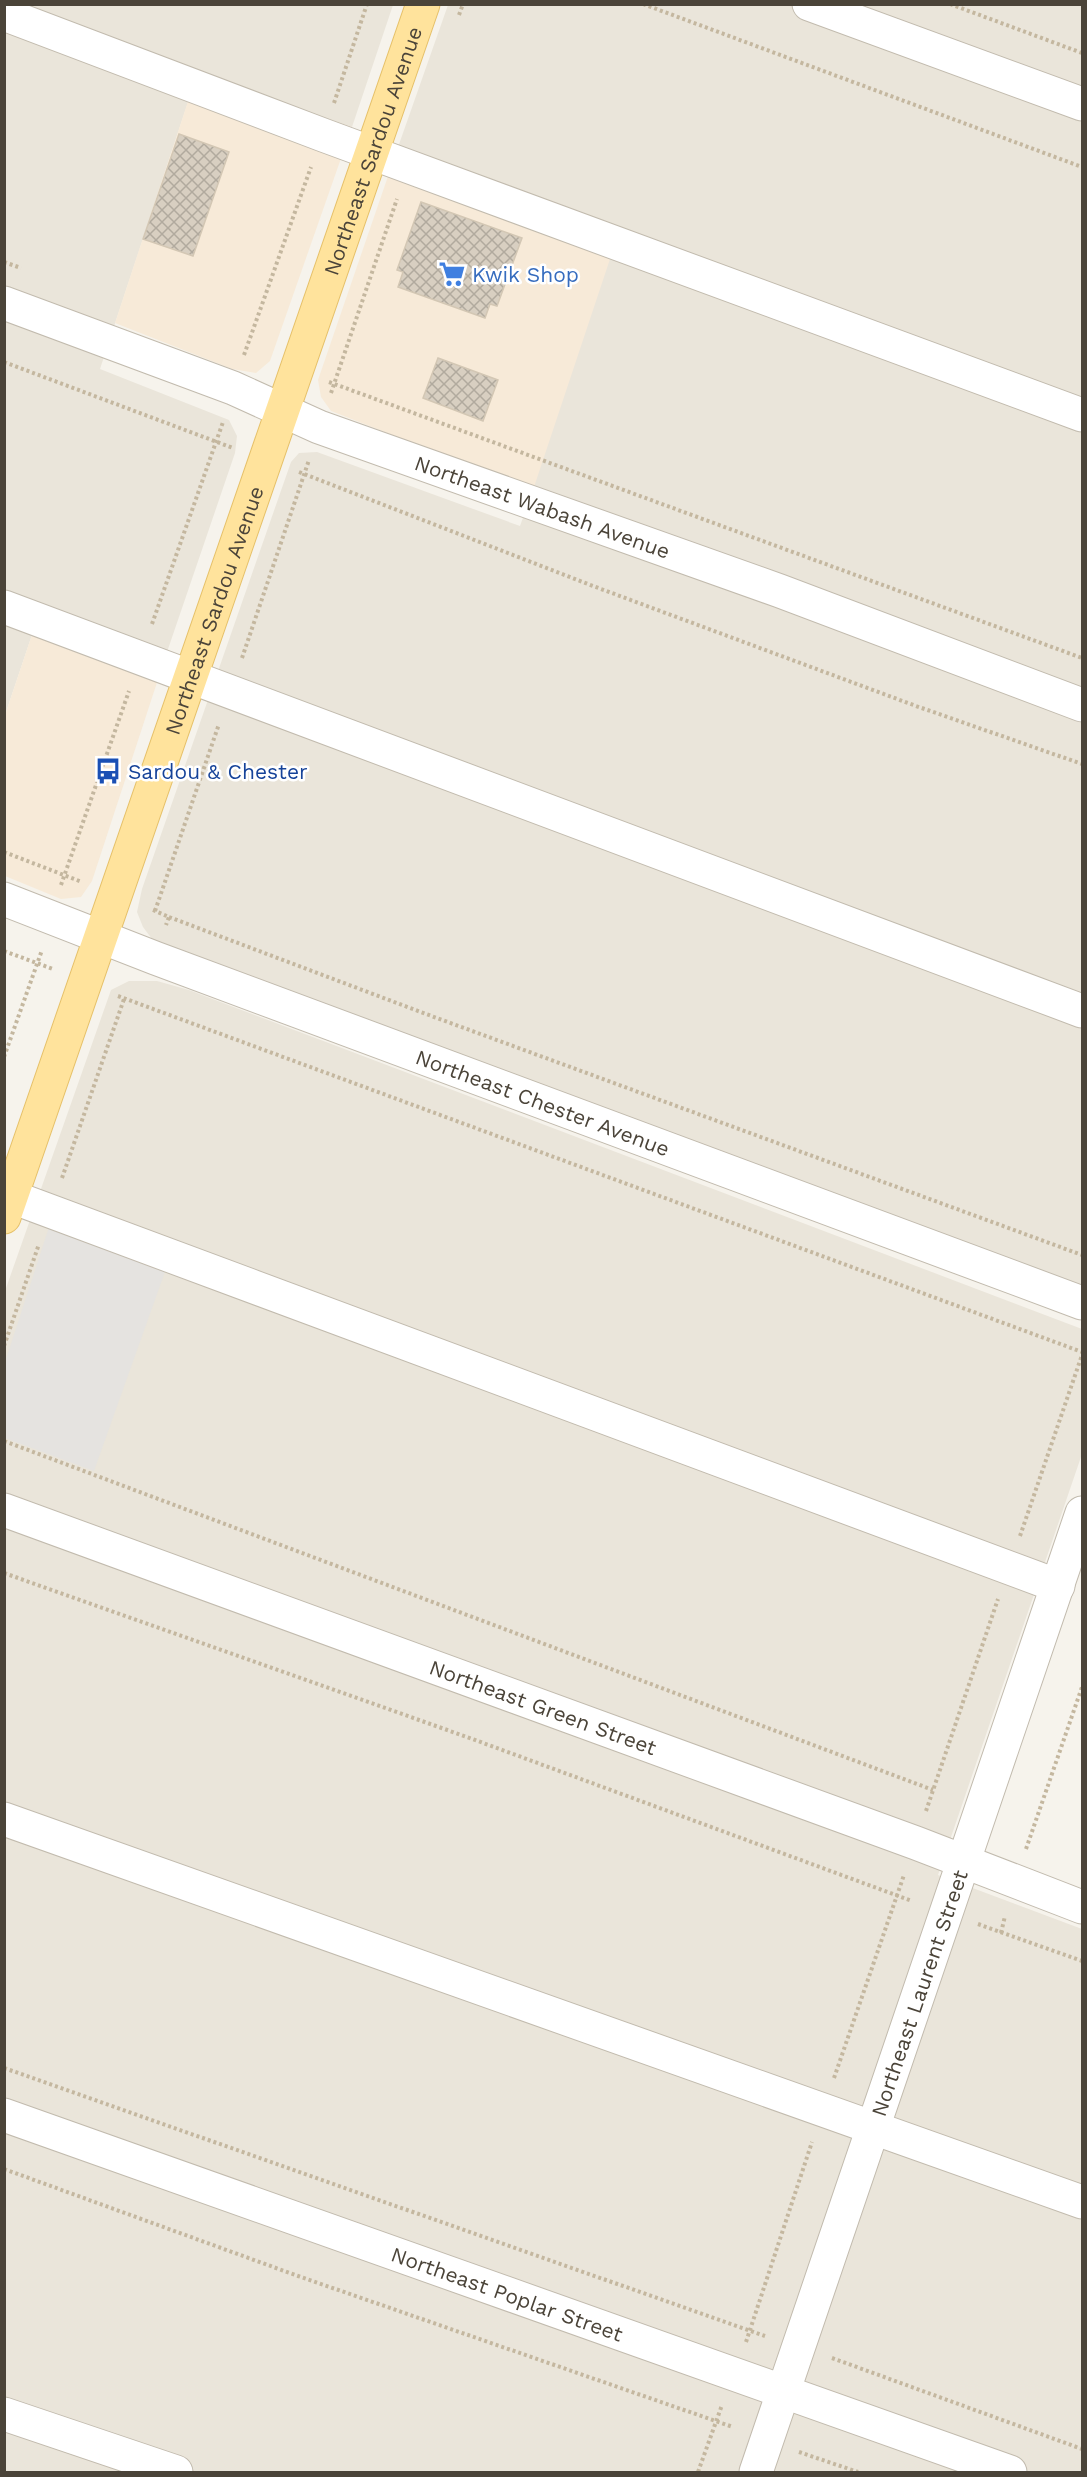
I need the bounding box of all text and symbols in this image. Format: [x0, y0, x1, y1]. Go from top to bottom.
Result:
street label: Northeast Sardou Avenue [318, 23, 427, 278]
supermarket icon: Kwik Shop [437, 259, 467, 289]
place label: Kwik Shop [472, 262, 579, 287]
street label: Northeast Wabash Avenue [412, 450, 674, 563]
street label: Northeast Sardou Avenue [159, 483, 268, 738]
bus stop icon: Sardou & Chester [93, 756, 123, 786]
place label: Sardou & Chester [128, 759, 308, 784]
street label: Northeast Chester Avenue [412, 1044, 673, 1161]
street label: Northeast Green Street [426, 1654, 660, 1760]
street label: Northeast Laurent Street [865, 1866, 972, 2119]
street label: Northeast Poplar Street [388, 2241, 627, 2346]

